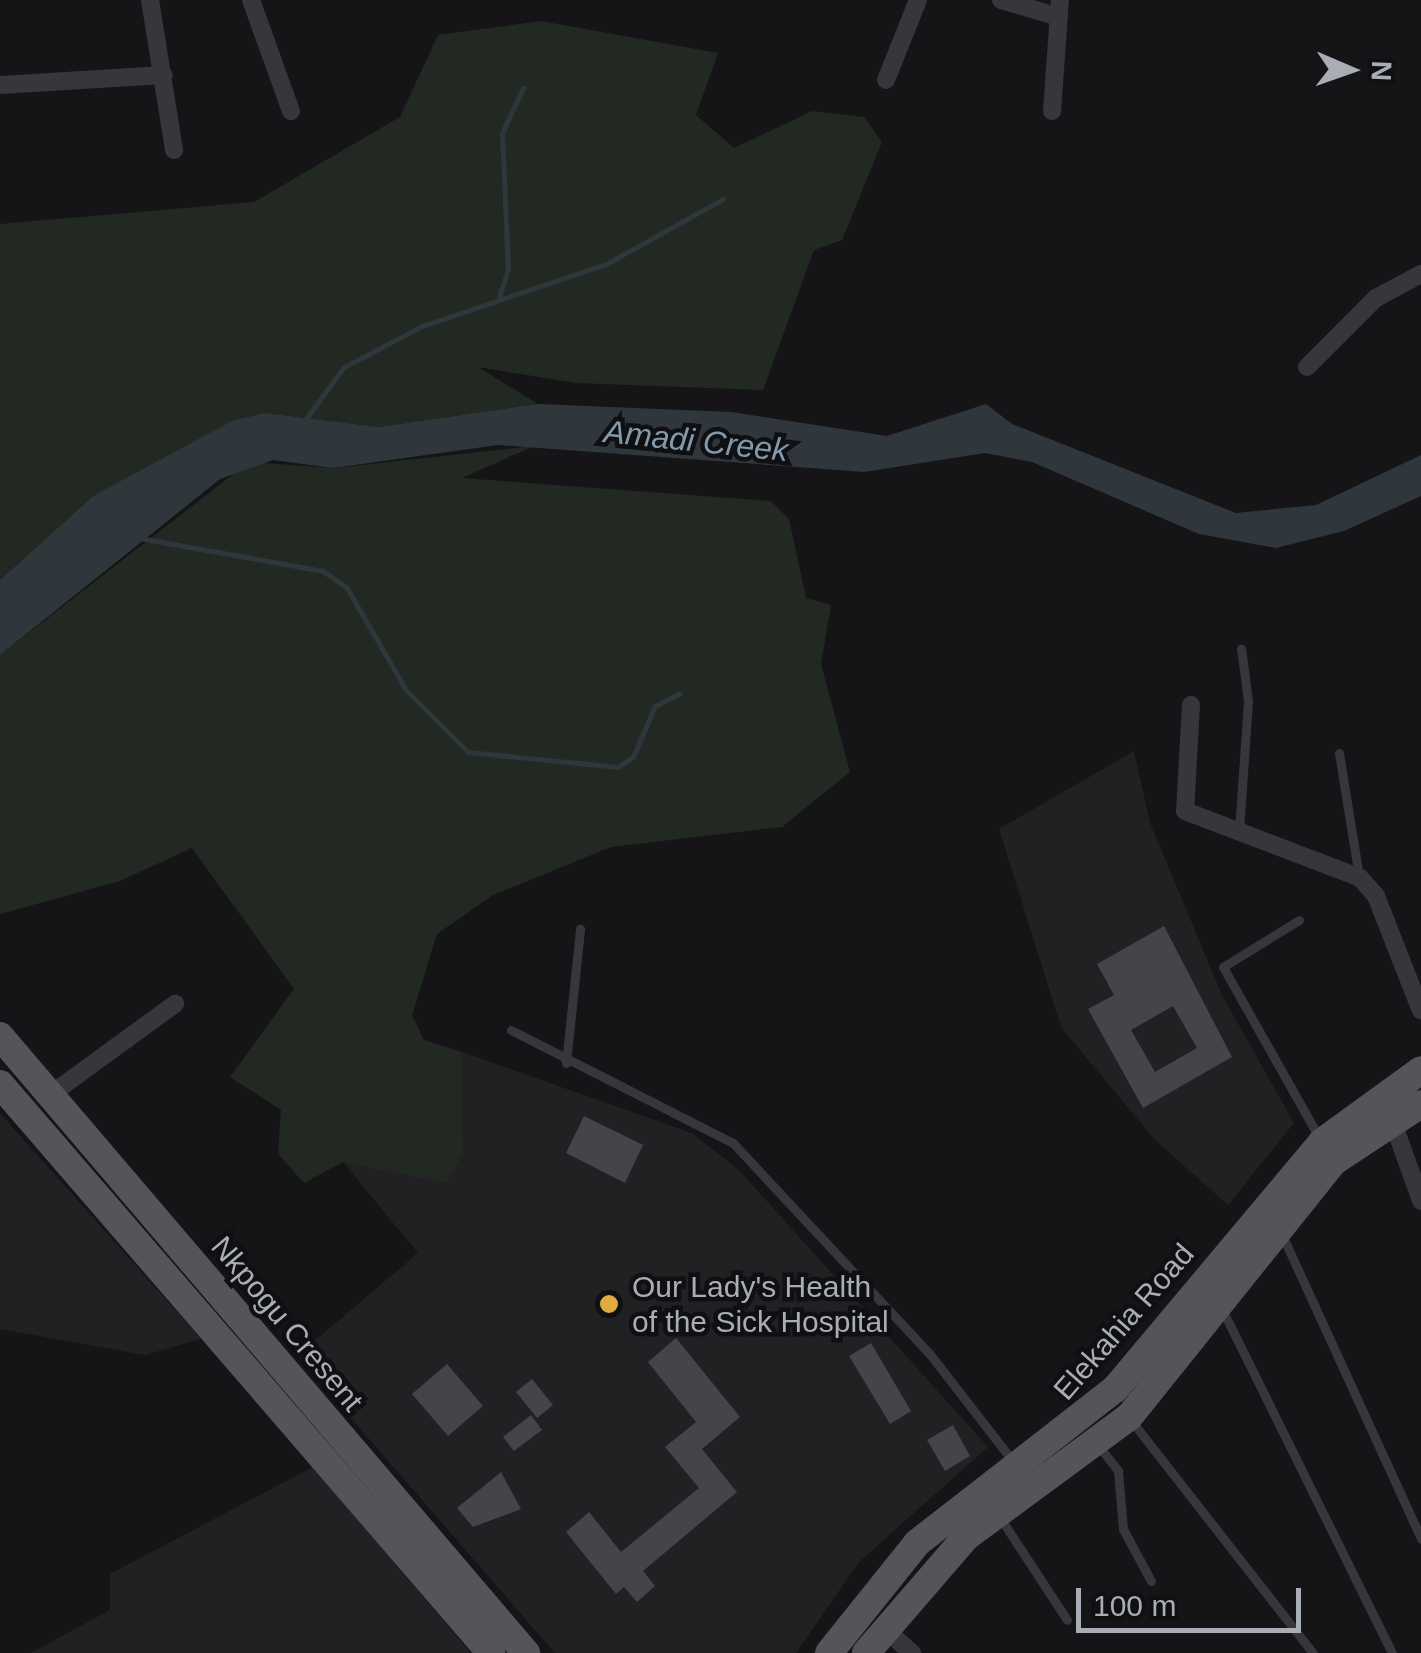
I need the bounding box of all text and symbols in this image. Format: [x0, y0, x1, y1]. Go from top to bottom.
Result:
north arrow [1301, 20, 1401, 120]
text: N [1366, 60, 1397, 82]
water label: Amadi Creek [602, 412, 790, 470]
street label: Nkpogu Cresent [204, 1229, 370, 1419]
street label: Elekahia Road [1046, 1237, 1202, 1407]
place label: Our Lady's Health of the Sick Hospital [632, 1269, 889, 1340]
marker: Our Lady's Health of the Sick Hospital [596, 1291, 622, 1317]
scale bar [1081, 1568, 1306, 1630]
text: 100 m [1093, 1589, 1176, 1622]

